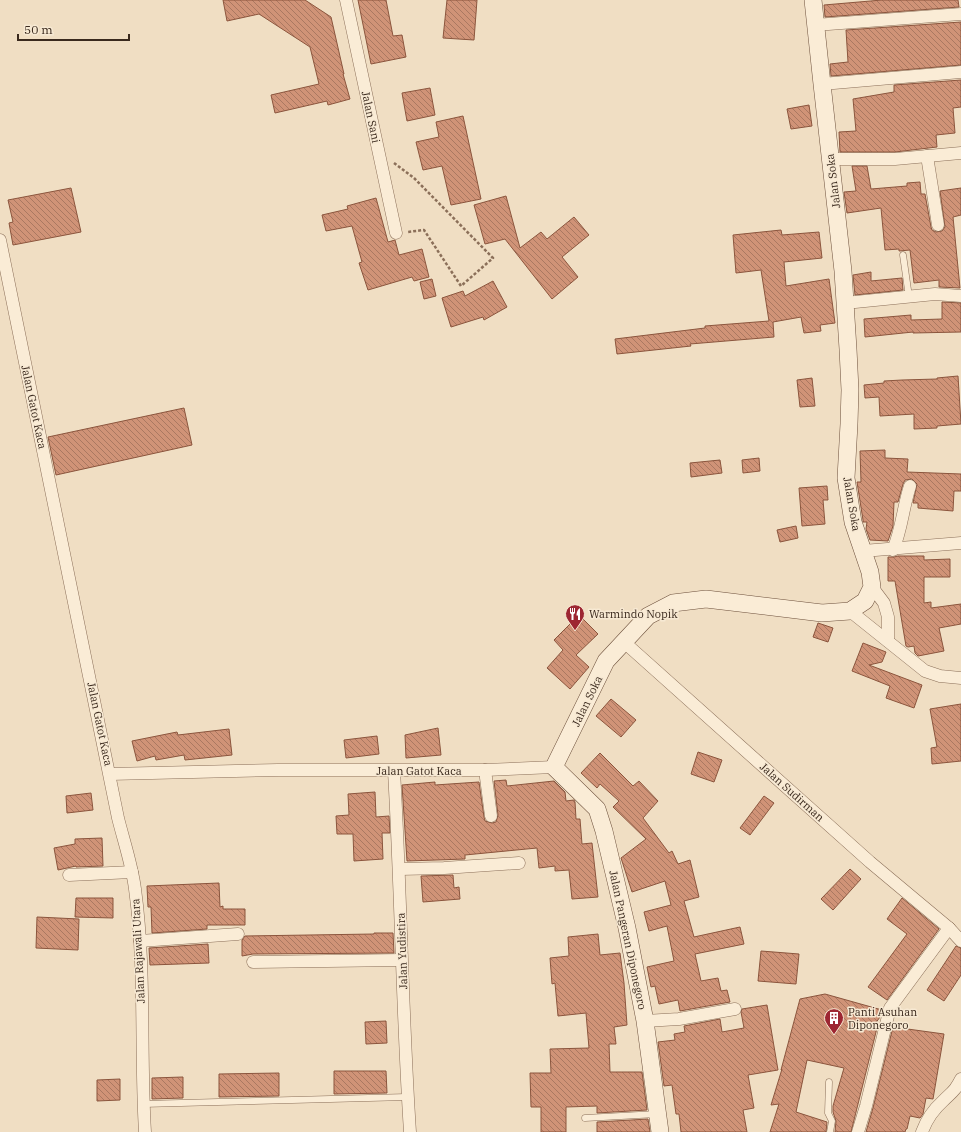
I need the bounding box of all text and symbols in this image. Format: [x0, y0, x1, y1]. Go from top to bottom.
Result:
scale bar [18, 16, 129, 42]
text: 50 m [24, 22, 53, 37]
street label: Jalan Sani [359, 90, 383, 145]
street label: Jalan Soka [823, 153, 843, 209]
street label: Jalan Gatot Kaca [18, 364, 50, 450]
street label: Jalan Soka [840, 476, 864, 532]
restaurant icon: Warmindo Nopik [564, 603, 586, 631]
place label: Warmindo Nopik [589, 607, 678, 621]
street label: Jalan Soka [569, 673, 605, 729]
street label: Jalan Gatot Kaca [84, 681, 116, 767]
street label: Jalan Sudirman [757, 759, 827, 825]
street label: Jalan Gatot Kaca [376, 764, 462, 778]
street label: Jalan Pangeran Diponegoro [606, 869, 650, 1011]
street label: Jalan Rajawali Utara [128, 898, 148, 1004]
street label: Jalan Yudistira [394, 912, 410, 990]
place label: Panti Asuhan Diponegoro [848, 1005, 917, 1032]
building icon: Panti Asuhan Diponegoro [823, 1007, 845, 1035]

